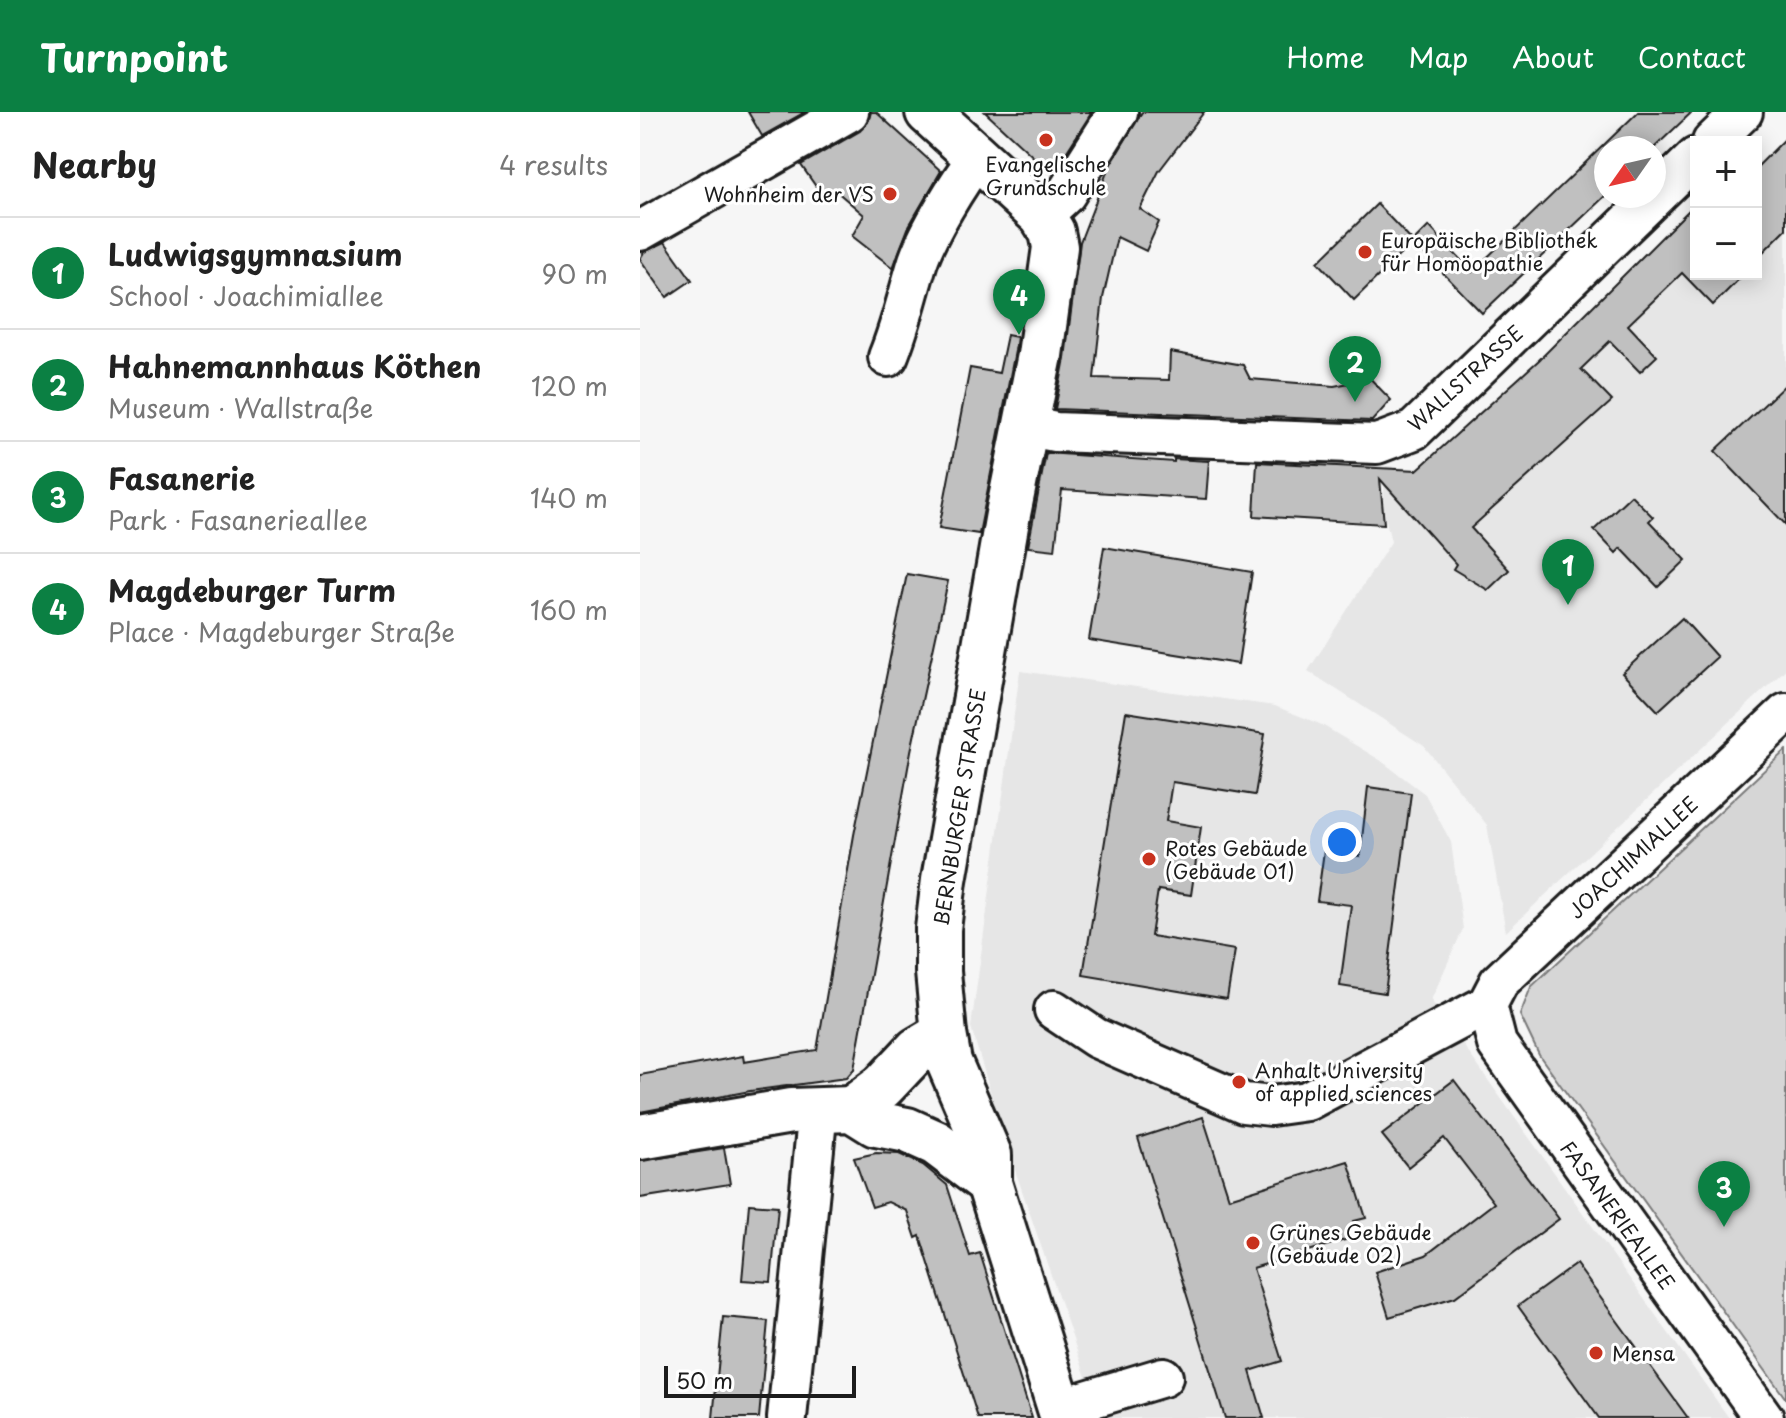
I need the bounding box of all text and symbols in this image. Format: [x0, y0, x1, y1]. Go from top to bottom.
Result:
text: Turnpoint [40, 28, 228, 85]
text: Home [1286, 35, 1364, 78]
text: Map [1408, 35, 1468, 78]
text: About [1512, 35, 1594, 78]
text: Contact [1638, 35, 1746, 78]
marker: Evangelische Grundschule [1037, 131, 1055, 149]
north arrow [1594, 136, 1666, 208]
map controls [1690, 136, 1762, 280]
button: + [1690, 136, 1762, 208]
text: Nearby [32, 138, 157, 190]
text: 4 results [499, 145, 608, 184]
place label: Evangelische Grundschule [986, 149, 1107, 202]
place label: Wohnheim der VS [704, 179, 874, 209]
marker: Wohnheim der VS [881, 185, 899, 203]
button: − [1690, 208, 1762, 280]
place label: Europäische Bibliothek für Homöopathie [1381, 225, 1598, 278]
text: Ludwigsgymnasium [108, 231, 402, 276]
marker: Europäische Bibliothek für Homöopathie [1356, 243, 1374, 261]
text: 1 [52, 254, 64, 293]
text: 90 m [541, 254, 608, 293]
pin: 4 [993, 269, 1045, 335]
text: School · Joachimiallee [108, 276, 384, 315]
street label: WALLSTRASSE [1401, 318, 1529, 438]
pin: 2 [1329, 336, 1381, 402]
text: Hahnemannhaus Köthen [108, 343, 481, 388]
text: 2 [49, 366, 67, 405]
text: 120 m [531, 366, 608, 405]
text: Museum · Wallstraße [108, 388, 373, 427]
text: Fasanerie [108, 455, 255, 500]
text: 3 [49, 478, 67, 517]
text: 140 m [530, 478, 608, 517]
text: Park · Fasanerieallee [108, 500, 368, 539]
pin: 1 [1542, 539, 1594, 605]
text: Magdeburger Turm [108, 567, 396, 612]
text: 4 [49, 590, 67, 629]
text: 160 m [530, 590, 608, 629]
text: Place · Magdeburger Straße [108, 612, 455, 651]
street label: BERNBURGER STRASSE [925, 686, 993, 928]
street label: JOACHIMIALLEE [1562, 789, 1704, 925]
your location [1322, 822, 1362, 862]
place label: Rotes Gebäude (Gebäude 01) [1165, 833, 1308, 886]
marker: Rotes Gebäude (Gebäude 01) [1140, 850, 1158, 868]
place label: Anhalt University of applied sciences [1255, 1055, 1432, 1108]
marker: Anhalt University of applied sciences [1230, 1073, 1248, 1091]
street label: FASANERIEALLEE [1554, 1134, 1682, 1296]
pin: 3 [1698, 1161, 1750, 1227]
place label: Grünes Gebäude (Gebäude 02) [1269, 1217, 1432, 1270]
marker: Grünes Gebäude (Gebäude 02) [1244, 1234, 1262, 1252]
place label: Mensa [1612, 1338, 1675, 1368]
marker: Mensa [1587, 1344, 1605, 1362]
scale bar [664, 1362, 856, 1398]
text: 50 m [676, 1363, 733, 1396]

